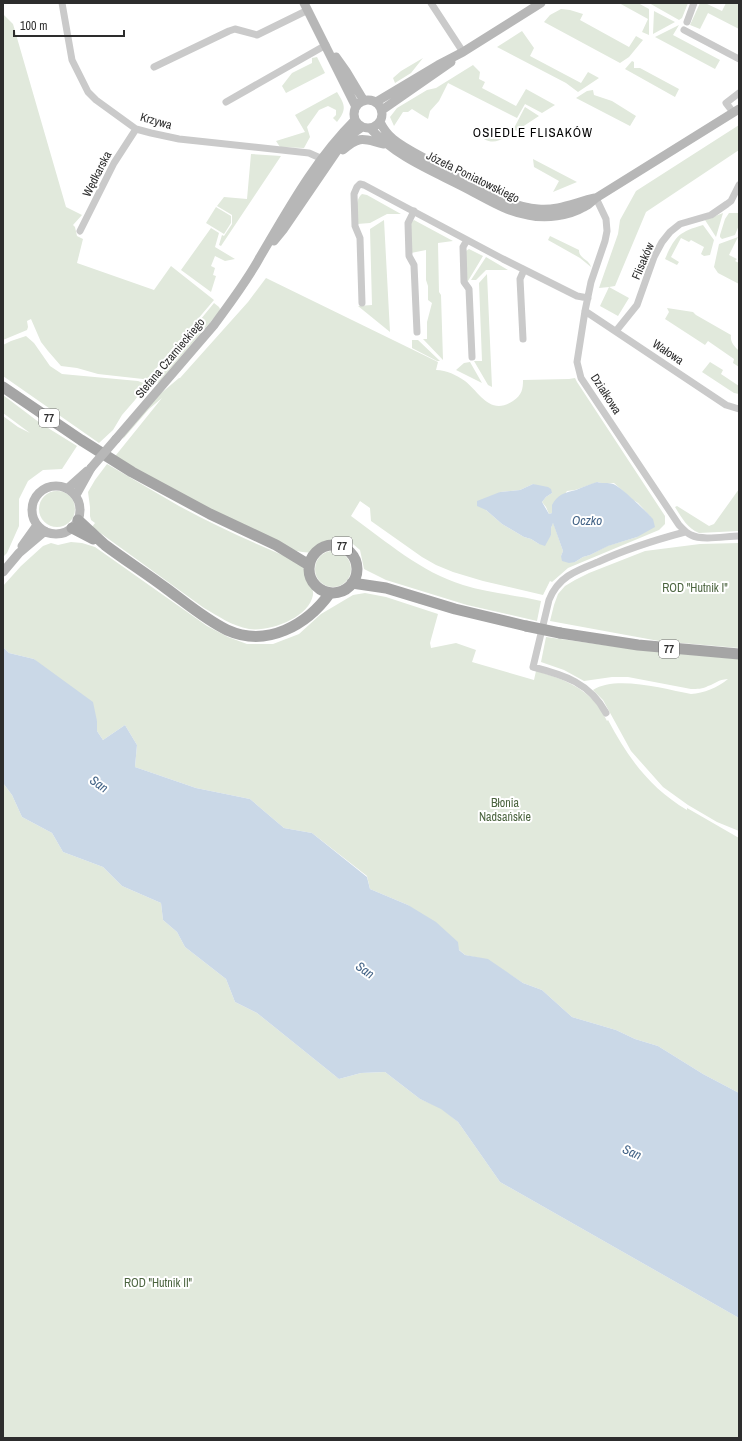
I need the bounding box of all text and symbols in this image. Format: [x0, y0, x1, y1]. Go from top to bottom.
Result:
scale bar [14, 12, 124, 38]
text: 100 m [20, 18, 47, 34]
street label: Krzywa [138, 109, 174, 133]
district label: OSIEDLE FLISAKÓW [473, 124, 593, 141]
street label: Wędkarska [79, 148, 116, 199]
street label: Józefa Poniatowskiego [424, 148, 522, 206]
street label: Flisaków [628, 239, 658, 282]
street label: Stefana Czarnieckiego [132, 315, 208, 401]
street label: Wałowa [649, 336, 687, 369]
street label: Działkowa [587, 371, 625, 418]
road number: 77 [39, 409, 59, 427]
water label: Oczko [572, 512, 602, 529]
road number: 77 [332, 537, 352, 555]
park label: ROD "Hutnik I" [662, 580, 728, 596]
road number: 77 [659, 640, 679, 658]
water label: San [86, 772, 112, 796]
park label: Błonia Nadsańskie [479, 795, 531, 825]
water label: San [352, 958, 378, 982]
water label: San [620, 1140, 644, 1164]
park label: ROD "Hutnik II" [124, 1275, 193, 1291]

